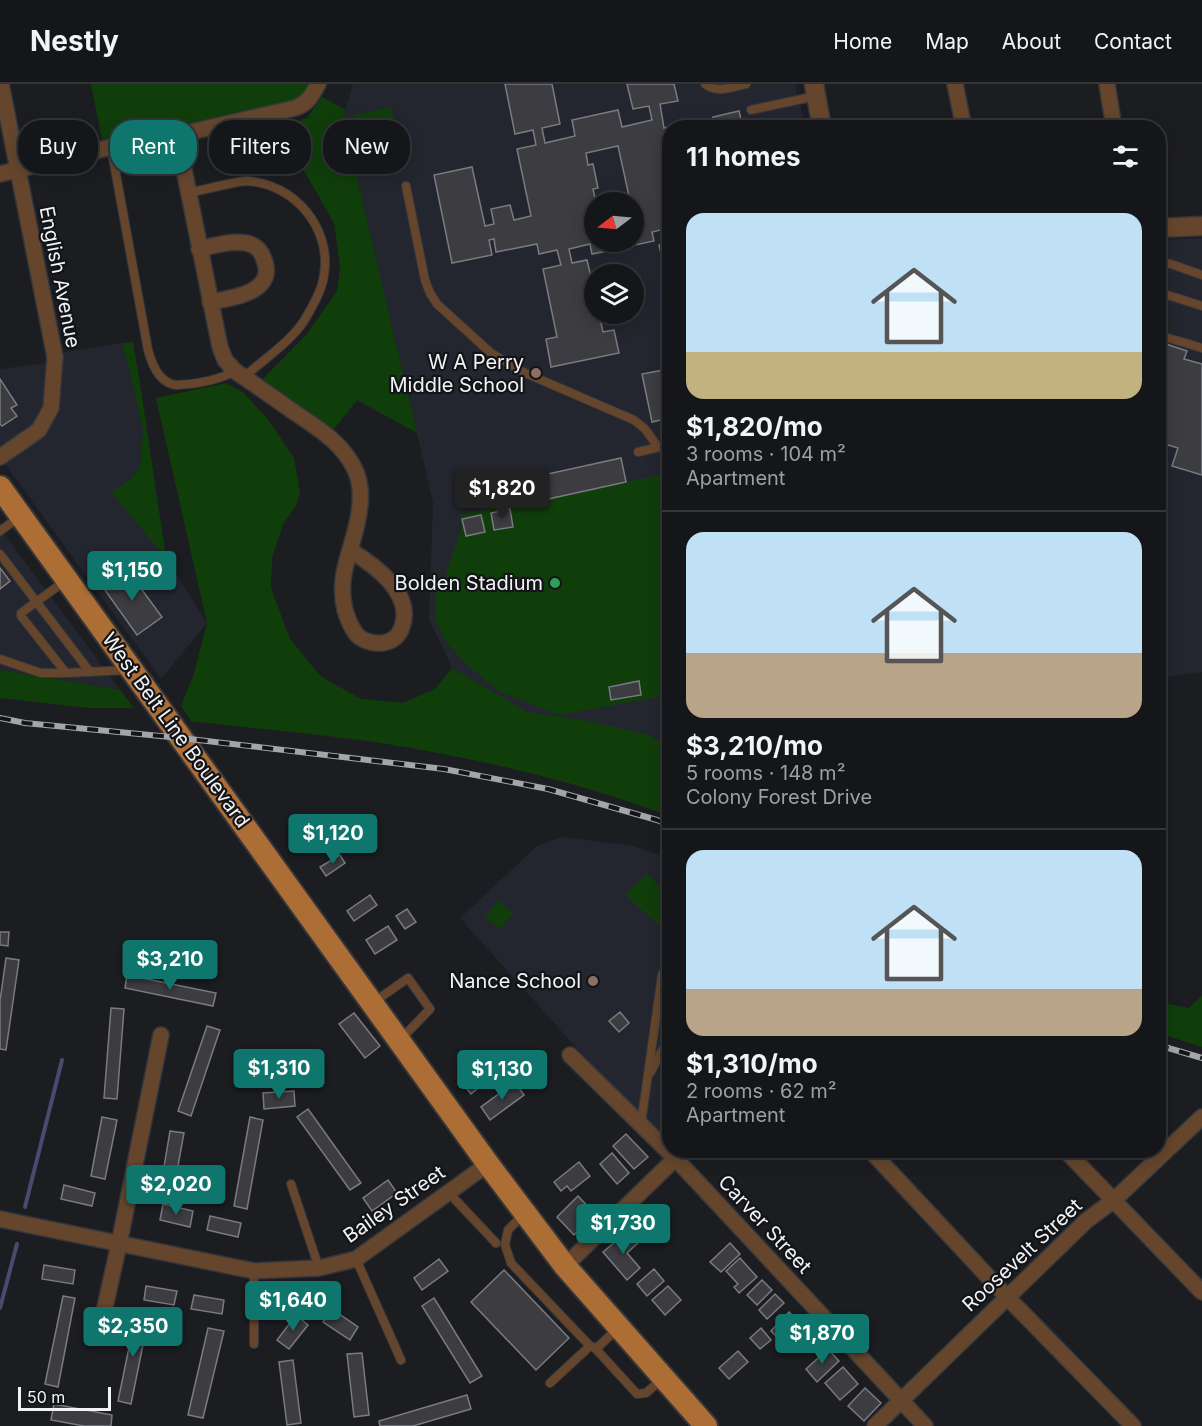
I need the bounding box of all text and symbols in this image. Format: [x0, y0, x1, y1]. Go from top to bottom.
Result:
text: Nestly [30, 24, 119, 58]
text: Home [833, 29, 892, 54]
text: Map [925, 29, 969, 54]
text: About [1002, 29, 1061, 54]
text: Contact [1094, 29, 1172, 54]
chip: Buy [18, 120, 98, 174]
chip: Rent [110, 120, 197, 174]
chip: Filters [209, 120, 311, 174]
chip: New [323, 120, 410, 174]
icon: filters [1109, 140, 1142, 173]
text: 11 homes [686, 141, 801, 172]
north arrow [584, 192, 644, 252]
map controls [584, 192, 644, 324]
street label: English Avenue [34, 204, 86, 350]
icon: home [860, 252, 968, 360]
button: layers [584, 264, 644, 324]
place label: W A Perry Middle School [390, 350, 524, 397]
marker: W A Perry Middle School [529, 366, 543, 380]
text: $1,820/mo [686, 411, 823, 442]
text: 3 rooms · 104 m² [686, 442, 846, 466]
text: Apartment [686, 466, 785, 490]
pin: $1,820 [453, 469, 551, 520]
text: $1,820 [469, 476, 535, 500]
pin: $1,150 [83, 551, 181, 602]
text: $1,150 [101, 558, 163, 582]
place label: Bolden Stadium [395, 571, 543, 595]
icon: home [860, 571, 968, 679]
marker: Bolden Stadium [548, 576, 562, 590]
street label: West Belt Line Boulevard [97, 628, 255, 832]
text: $3,210/mo [686, 730, 823, 761]
text: 5 rooms · 148 m² [686, 761, 845, 785]
text: Colony Forest Drive [686, 785, 872, 809]
pin: $1,120 [284, 814, 382, 865]
text: $1,120 [302, 821, 364, 845]
icon: home [860, 889, 968, 997]
pin: $3,210 [121, 940, 219, 991]
text: $3,210 [137, 947, 203, 971]
place label: Nance School [449, 969, 581, 993]
marker: Nance School [586, 974, 600, 988]
text: $1,310/mo [686, 1048, 818, 1079]
pin: $1,310 [230, 1049, 328, 1100]
pin: $1,130 [453, 1050, 551, 1101]
text: $1,310 [248, 1056, 310, 1080]
text: $1,130 [471, 1057, 533, 1081]
text: 2 rooms · 62 m² [686, 1079, 837, 1103]
text: Apartment [686, 1103, 785, 1127]
street label: Bailey Street [339, 1160, 450, 1248]
pin: $2,020 [127, 1165, 225, 1216]
street label: Carver Street [713, 1170, 817, 1279]
text: $2,020 [140, 1172, 212, 1196]
street label: Roosevelt Street [957, 1193, 1087, 1317]
pin: $1,730 [574, 1204, 672, 1255]
text: $1,730 [590, 1211, 656, 1235]
pin: $1,640 [244, 1281, 342, 1332]
text: $1,640 [259, 1288, 327, 1312]
pin: $2,350 [84, 1307, 182, 1358]
text: $2,350 [97, 1314, 169, 1338]
pin: $1,870 [773, 1314, 871, 1365]
text: $1,870 [789, 1321, 855, 1345]
scale bar [18, 1384, 111, 1412]
text: 50 m [27, 1387, 65, 1407]

